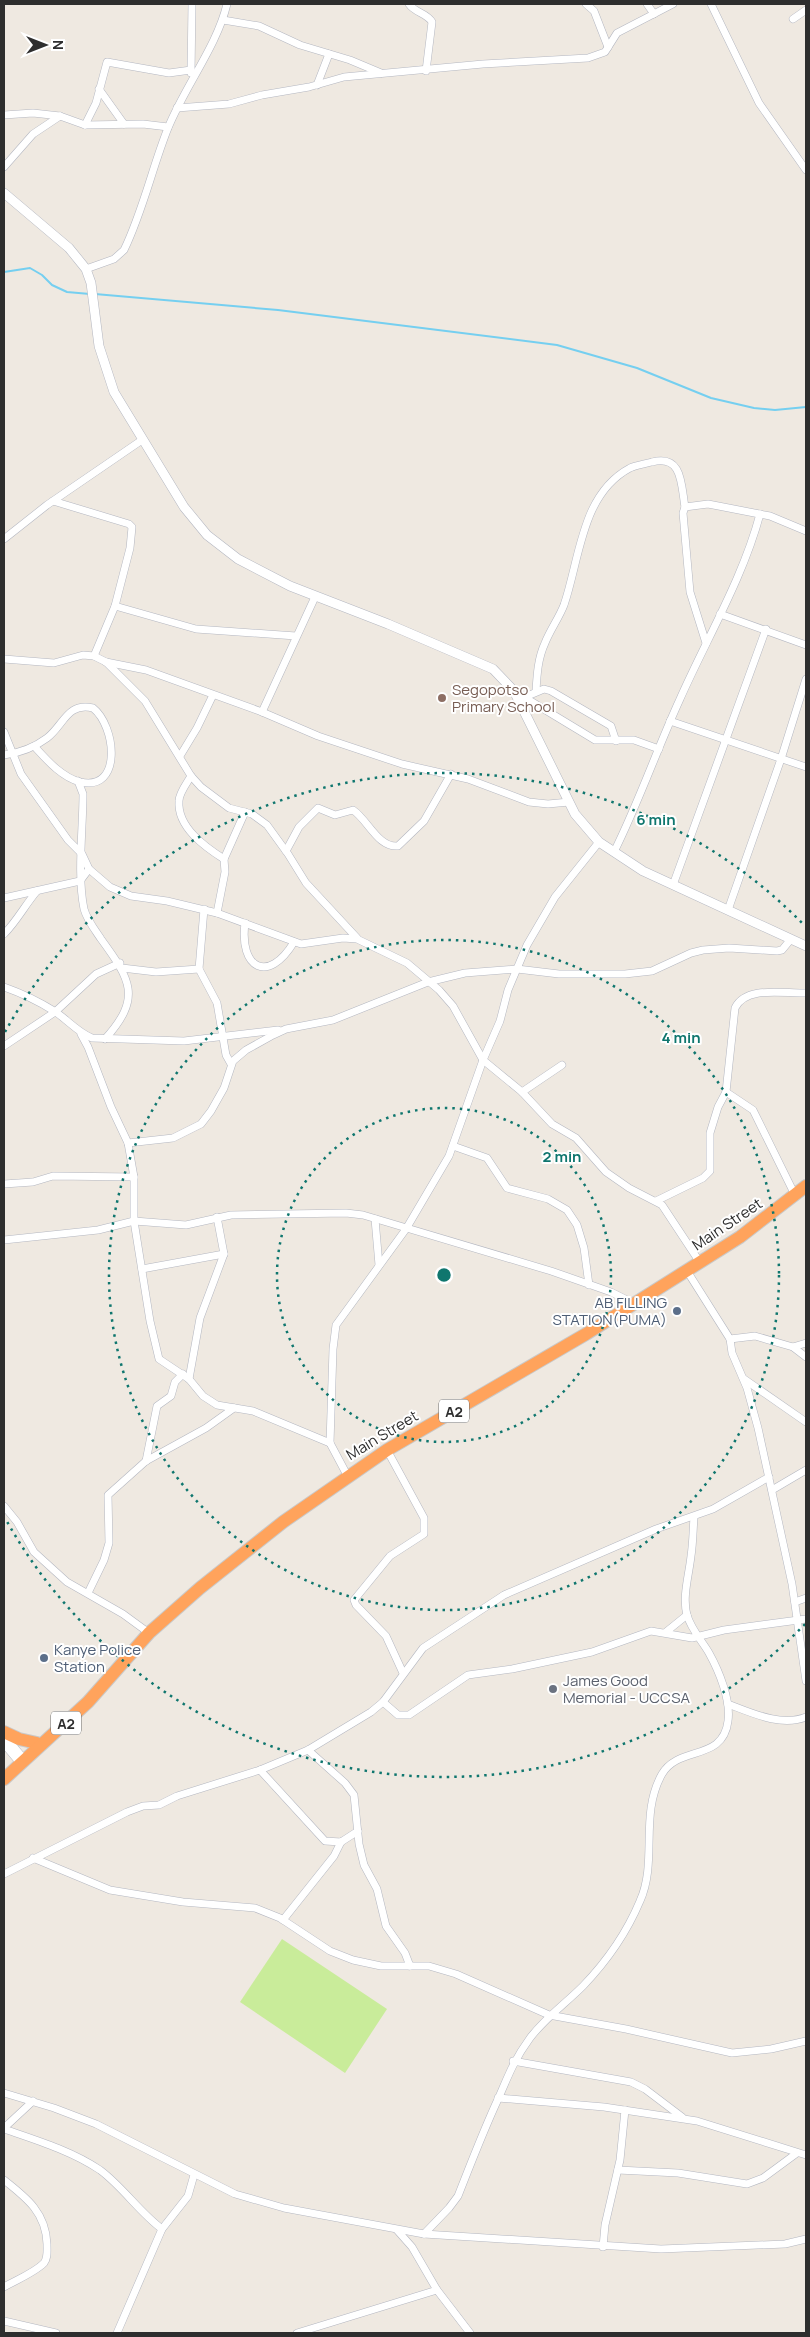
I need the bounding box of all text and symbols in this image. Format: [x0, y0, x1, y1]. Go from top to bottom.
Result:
north arrow [20, 20, 70, 70]
text: N [49, 40, 68, 50]
place label: Segopotso Primary School [452, 679, 555, 717]
marker: Segopotso Primary School [436, 692, 448, 704]
text: 6 min [636, 809, 676, 830]
text: 4 min [661, 1027, 701, 1048]
text: 2 min [542, 1146, 582, 1167]
street label: Main Street [688, 1193, 766, 1255]
centre of rings [435, 1266, 453, 1284]
place label: AB FILLING STATION(PUMA) [552, 1292, 667, 1330]
marker: AB FILLING STATION(PUMA) [671, 1305, 683, 1317]
road number: A2 [439, 1400, 469, 1422]
street label: Main Street [342, 1405, 422, 1465]
place label: Kanye Police Station [54, 1639, 141, 1677]
marker: Kanye Police Station [38, 1652, 50, 1664]
place label: James Good Memorial - UCCSA [563, 1670, 690, 1708]
marker: James Good Memorial - UCCSA [547, 1683, 559, 1695]
road number: A2 [51, 1712, 81, 1735]

